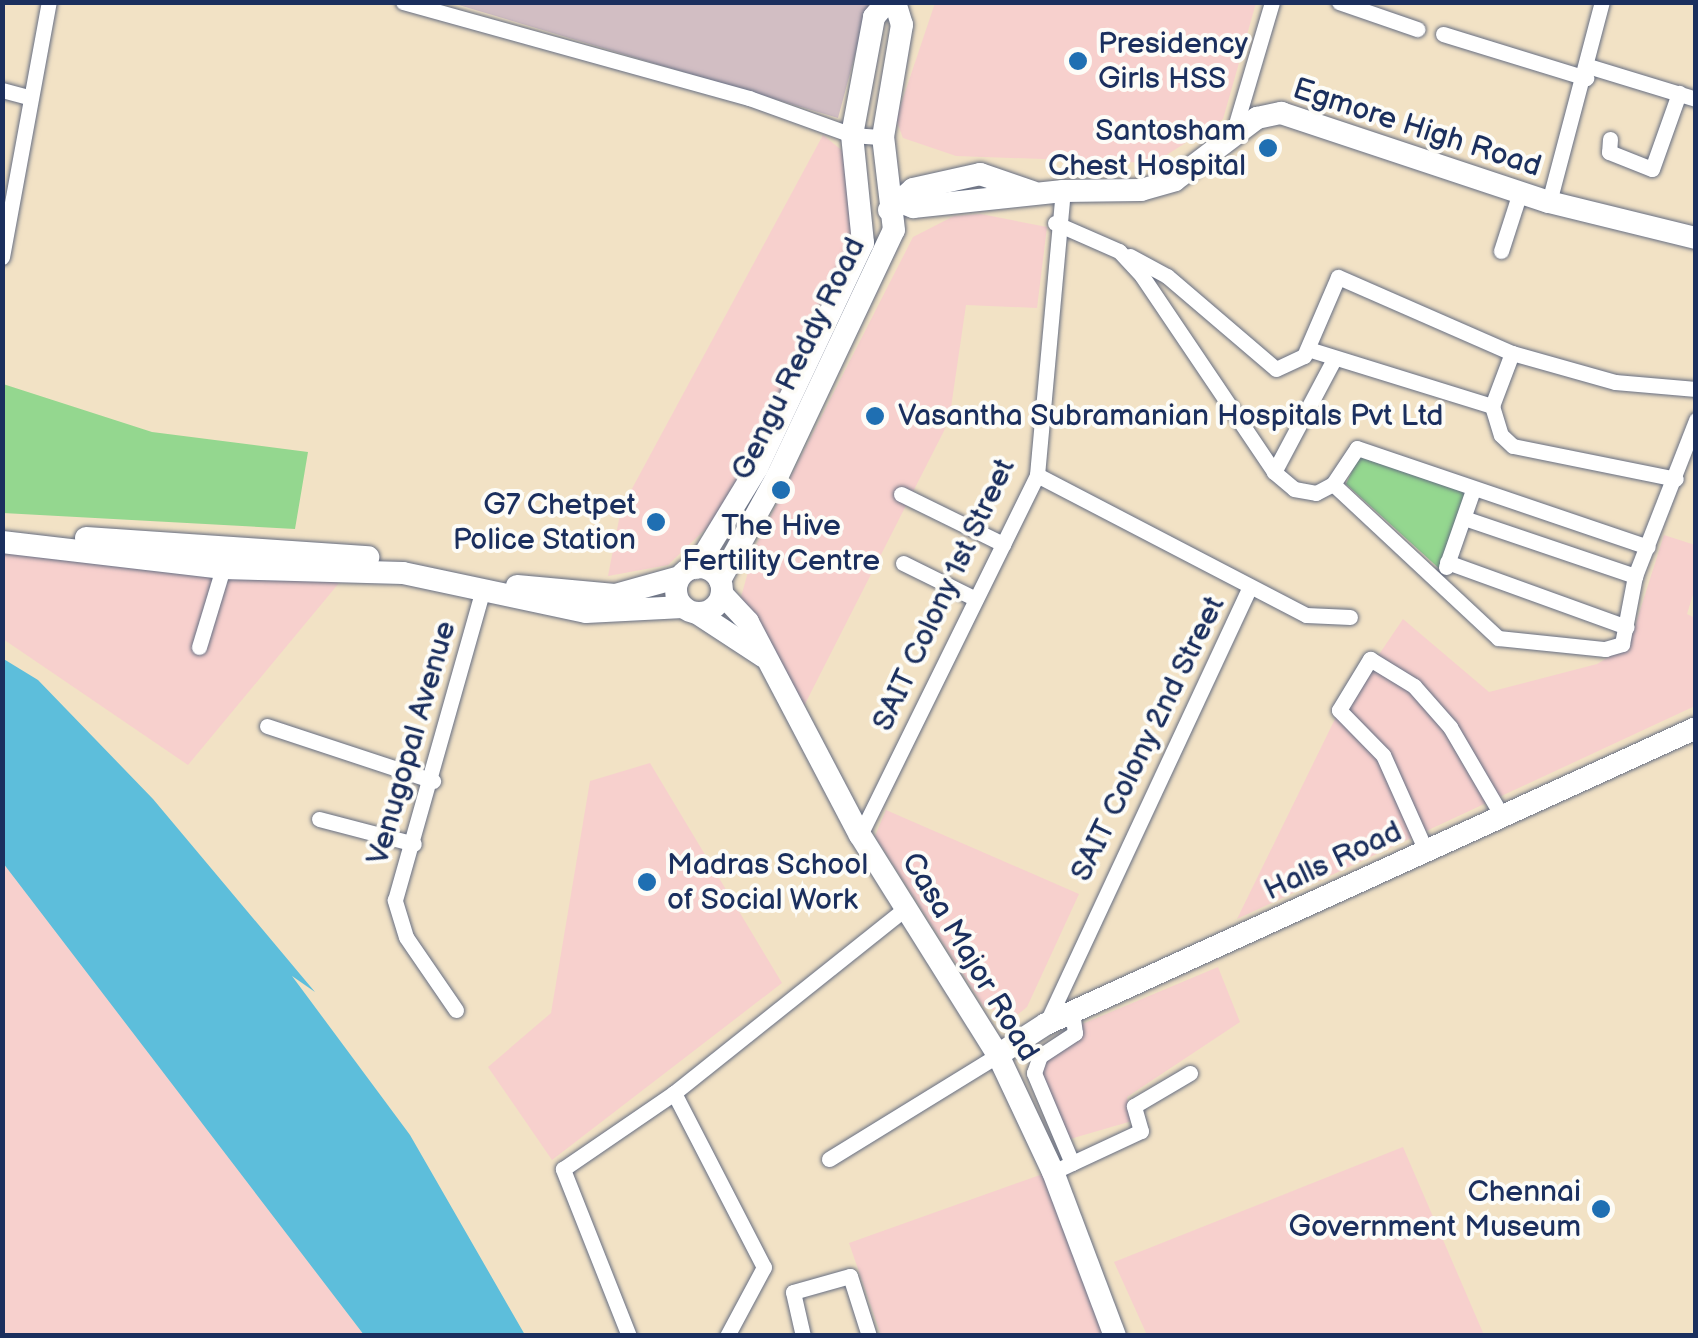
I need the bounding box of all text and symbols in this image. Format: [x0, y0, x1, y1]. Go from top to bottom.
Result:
place label: Presidency Girls HSS [1098, 26, 1248, 96]
marker: Presidency Girls HSS [1067, 50, 1089, 72]
street label: Egmore High Road [1288, 71, 1546, 185]
place label: Santosham Chest Hospital [1048, 113, 1246, 184]
marker: Santosham Chest Hospital [1255, 135, 1281, 161]
street label: Gengu Reddy Road [724, 231, 874, 487]
place label: Vasantha Subramanian Hospitals Pvt Ltd [898, 398, 1444, 434]
marker: Vasantha Subramanian Hospitals Pvt Ltd [862, 403, 888, 429]
street label: SAIT Colony 1st Street [865, 452, 1023, 738]
marker: The Hive Fertility Centre [768, 477, 794, 503]
place label: G7 Chetpet Police Station [452, 487, 636, 558]
place label: The Hive Fertility Centre [681, 508, 881, 578]
marker: G7 Chetpet Police Station [645, 511, 667, 533]
street label: SAIT Colony 2nd Street [1063, 590, 1233, 888]
street label: Venugopal Avenue [360, 617, 464, 869]
street label: Halls Road [1258, 813, 1408, 909]
street label: Casa Major Road [894, 846, 1046, 1068]
place label: Madras School of Social Work [667, 847, 869, 918]
marker: Madras School of Social Work [636, 871, 658, 893]
place label: Chennai Government Museum [1288, 1174, 1581, 1244]
marker: Chennai Government Museum [1590, 1198, 1612, 1220]

